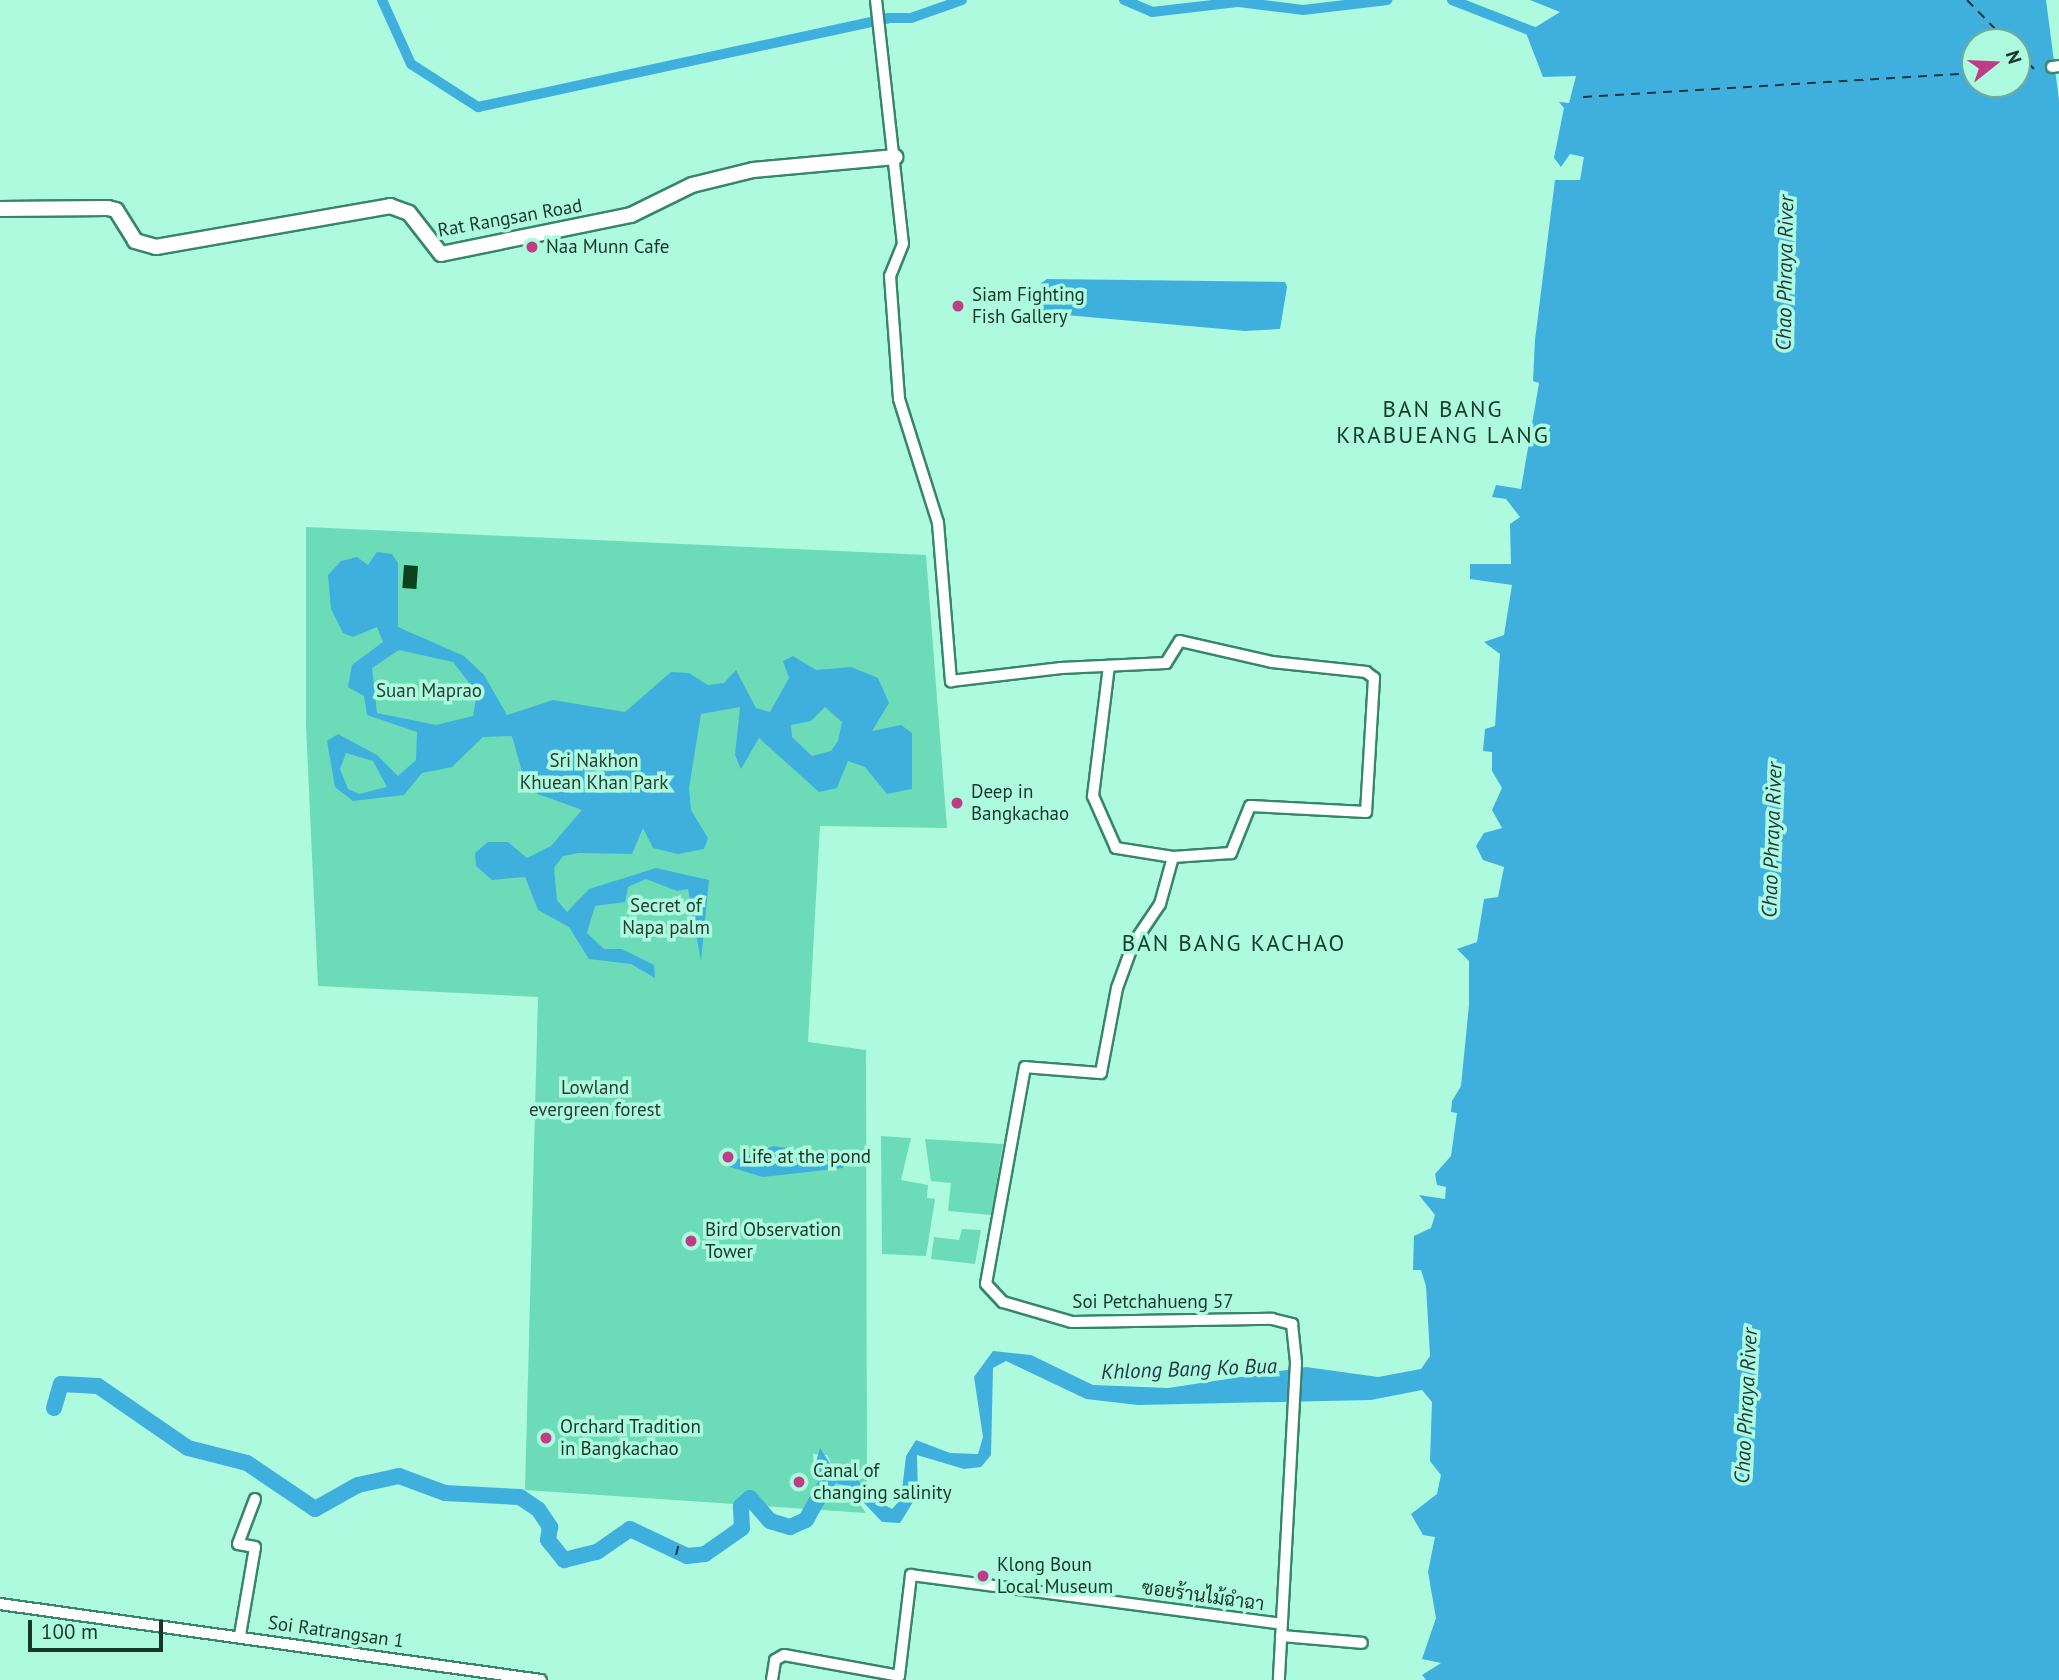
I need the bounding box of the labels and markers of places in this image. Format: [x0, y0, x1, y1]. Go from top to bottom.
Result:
place label: Naa Munn Cafe [546, 236, 669, 258]
marker: Naa Munn Cafe [524, 239, 540, 255]
place label: Siam Fighting Fish Gallery [972, 284, 1085, 328]
marker: Siam Fighting Fish Gallery [950, 298, 966, 314]
place label: Deep in Bangkachao [971, 781, 1069, 825]
marker: Deep in Bangkachao [949, 795, 965, 811]
place label: Life at the pond [742, 1146, 871, 1168]
marker: Life at the pond [720, 1149, 736, 1165]
place label: Bird Observation Tower [705, 1219, 841, 1263]
marker: Bird Observation Tower [683, 1233, 699, 1249]
place label: Orchard Tradition in Bangkachao [560, 1416, 701, 1460]
marker: Orchard Tradition in Bangkachao [538, 1430, 554, 1446]
place label: Canal of changing salinity [813, 1460, 952, 1504]
marker: Canal of changing salinity [791, 1474, 807, 1490]
place label: Klong Boun Local Museum [997, 1554, 1113, 1598]
marker: Klong Boun Local Museum [975, 1568, 991, 1584]

